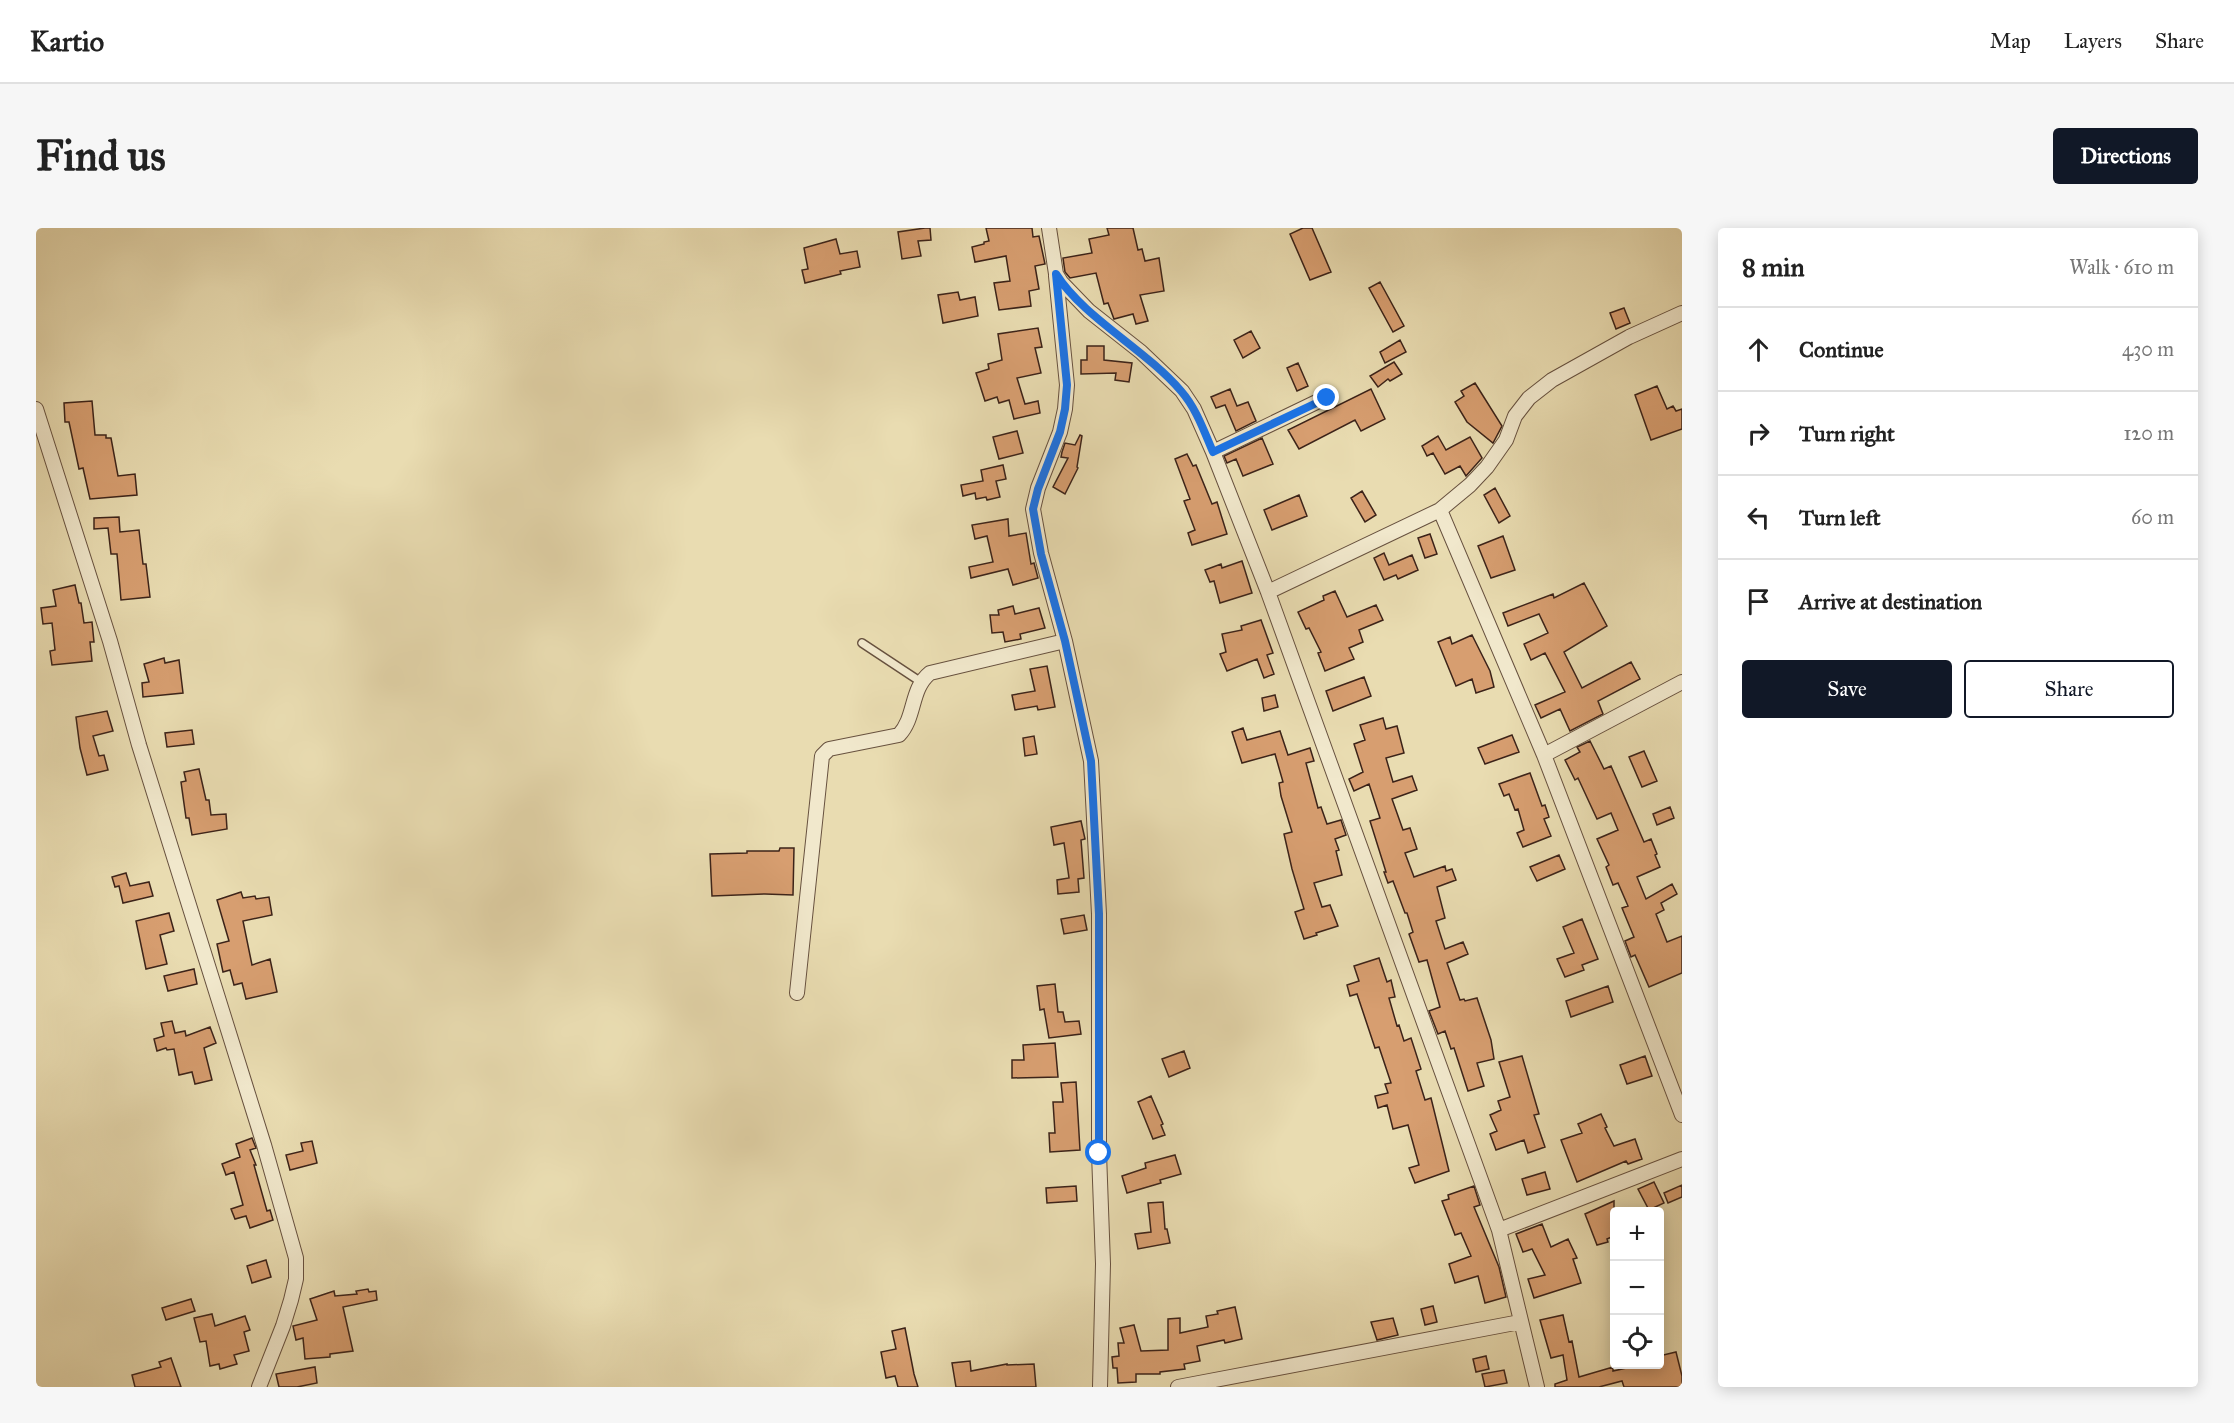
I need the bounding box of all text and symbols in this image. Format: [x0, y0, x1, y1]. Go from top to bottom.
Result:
text: Kartio [30, 24, 104, 59]
text: Map [1990, 28, 2031, 54]
text: Layers [2064, 28, 2122, 54]
text: Share [2155, 28, 2204, 54]
button: Directions [2053, 128, 2198, 184]
text: Find us [36, 130, 166, 182]
text: 8 min [1742, 251, 1805, 283]
text: Walk · 610 m [2069, 255, 2174, 279]
icon: ahead [1742, 333, 1775, 366]
text: Continue [1799, 336, 1884, 363]
text: 430 m [2122, 337, 2174, 361]
route end [1313, 384, 1339, 410]
icon: right [1742, 417, 1775, 450]
text: Turn right [1799, 420, 1895, 447]
text: 120 m [2123, 421, 2174, 445]
icon: left [1742, 501, 1775, 534]
text: Turn left [1799, 504, 1881, 531]
text: 60 m [2131, 505, 2174, 529]
icon: arrive [1742, 585, 1775, 618]
text: Arrive at destination [1799, 588, 1982, 615]
button: Save [1742, 660, 1952, 718]
button: Share [1964, 660, 2174, 718]
route start [1085, 1139, 1111, 1165]
map controls [1610, 1207, 1664, 1369]
button: + [1610, 1207, 1664, 1261]
button: − [1610, 1261, 1664, 1315]
button: locate [1610, 1315, 1664, 1369]

